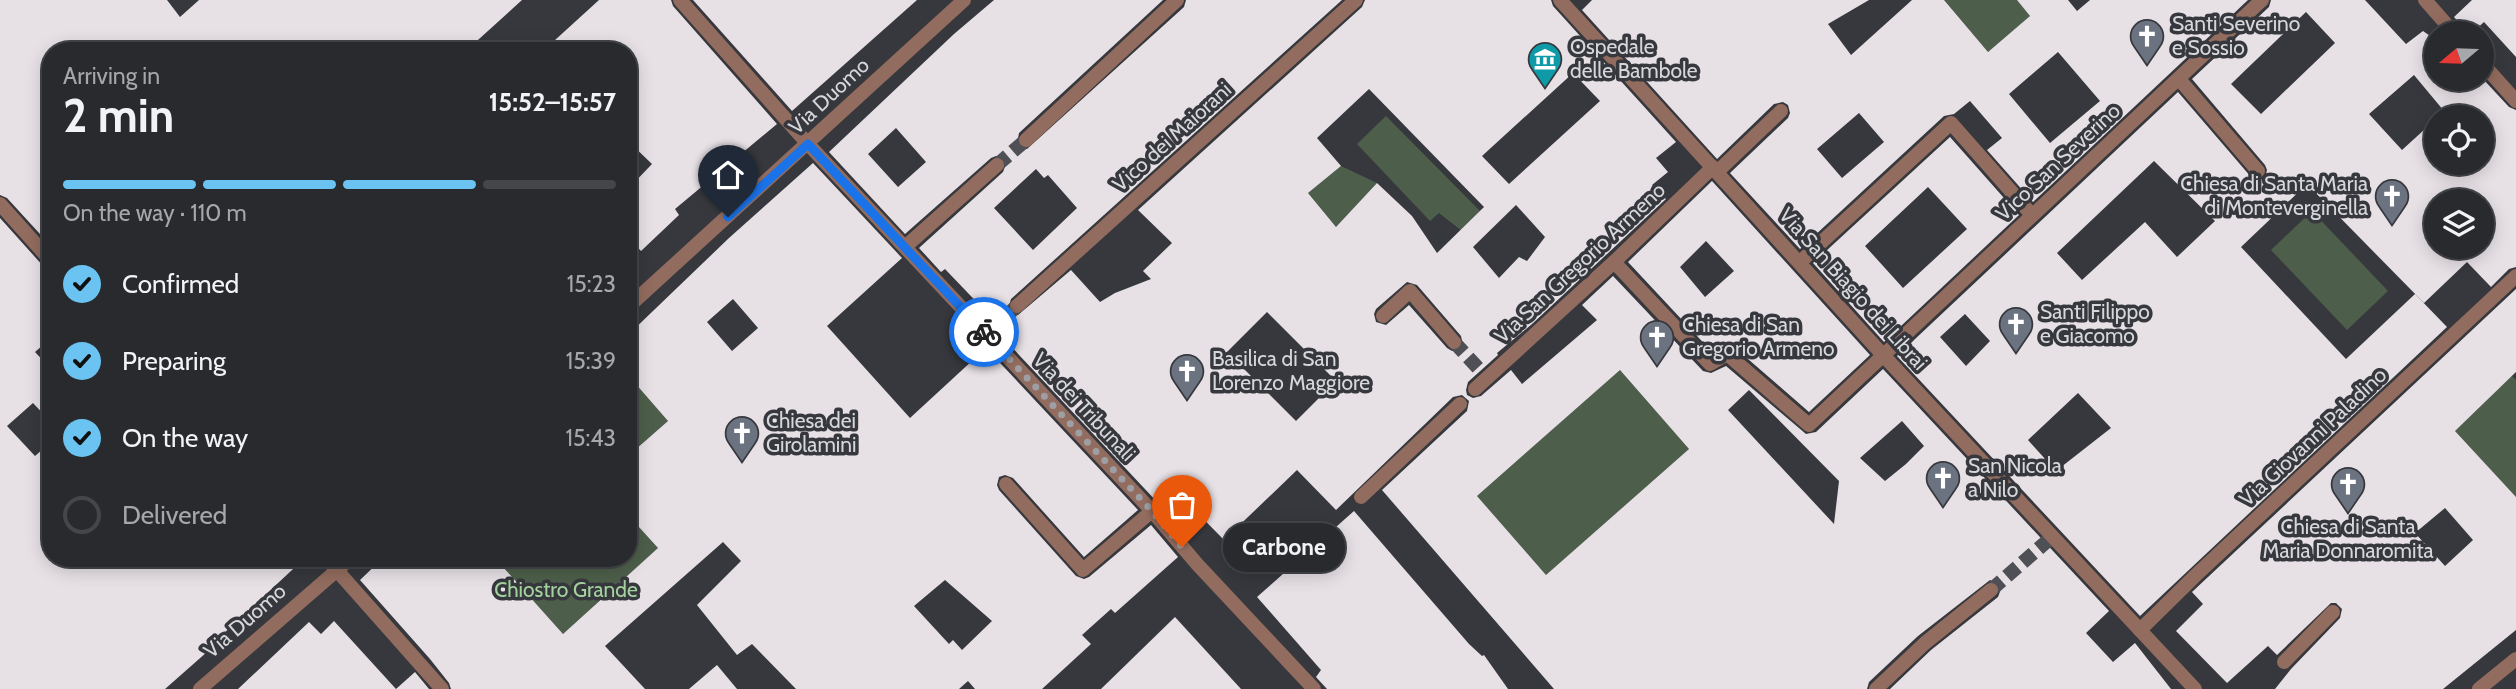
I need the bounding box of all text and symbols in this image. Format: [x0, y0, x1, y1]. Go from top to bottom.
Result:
place label: Santi Severino e Sossio [2172, 11, 2300, 60]
church icon: Santi Severino e Sossio [2128, 17, 2166, 66]
north arrow [2424, 21, 2494, 91]
map controls [2424, 21, 2494, 259]
place label: Ospedale delle Bambole [1570, 34, 1698, 83]
museum icon: Ospedale delle Bambole [1526, 40, 1564, 89]
street label: Via Duomo [783, 52, 874, 139]
text: Arriving in [63, 62, 160, 90]
street label: Vico dei Maiorani [1107, 77, 1236, 197]
text: 15:52–15:57 [489, 86, 616, 118]
text: 2 min [63, 88, 174, 144]
street label: Vico San Severino [1990, 98, 2125, 226]
button: locate [2424, 105, 2494, 175]
pin [698, 145, 758, 217]
icon: home [709, 156, 747, 194]
place label: Chiesa di Santa Maria di Monteverginella [2180, 171, 2368, 220]
street label: Via San Gregorio Armeno [1489, 177, 1670, 348]
church icon: Chiesa di Santa Maria di Monteverginella [2373, 177, 2411, 226]
button: layers [2424, 189, 2494, 259]
text: On the way · 110 m [63, 199, 247, 227]
street label: Via San Biagio dei Librai [1774, 202, 1933, 375]
icon: check [63, 265, 101, 303]
text: Confirmed [122, 268, 239, 300]
text: 15:23 [567, 270, 616, 298]
courier [949, 297, 1019, 367]
place label: Santi Filippo e Giacomo [2040, 299, 2150, 348]
church icon: Santi Filippo e Giacomo [1997, 305, 2035, 354]
place label: Chiesa di San Gregorio Armeno [1682, 312, 1835, 361]
icon: bike [965, 313, 1003, 351]
church icon: Chiesa di San Gregorio Armeno [1638, 318, 1676, 367]
icon: check [63, 342, 101, 380]
text: Preparing [122, 345, 226, 377]
place label: Basilica di San Lorenzo Maggiore [1212, 346, 1370, 395]
text: 15:39 [566, 347, 616, 375]
street label: Via dei Tribunali [1028, 347, 1141, 466]
church icon: Basilica di San Lorenzo Maggiore [1168, 352, 1206, 401]
street label: Via Giovanni Paladino [2234, 362, 2391, 511]
place label: Chiesa dei Girolamini [766, 408, 856, 457]
church icon: Chiesa dei Girolamini [723, 414, 761, 463]
icon: check [63, 419, 101, 457]
text: On the way [122, 422, 248, 454]
text: 15:43 [566, 424, 616, 452]
place label: San Nicola a Nilo [1968, 453, 2062, 502]
church icon: San Nicola a Nilo [1924, 459, 1962, 508]
church icon: Chiesa di Santa Maria Donnaromita [2329, 465, 2367, 514]
pin [1152, 475, 1212, 547]
icon: bag [1163, 486, 1201, 524]
text: Delivered [122, 499, 227, 531]
place label: Chiesa di Santa Maria Donnaromita [2262, 514, 2434, 563]
callout: Carbone [1224, 522, 1346, 572]
text: Carbone [1242, 533, 1326, 561]
park label: Chiostro Grande [494, 577, 638, 602]
street label: Via Duomo [198, 578, 291, 663]

